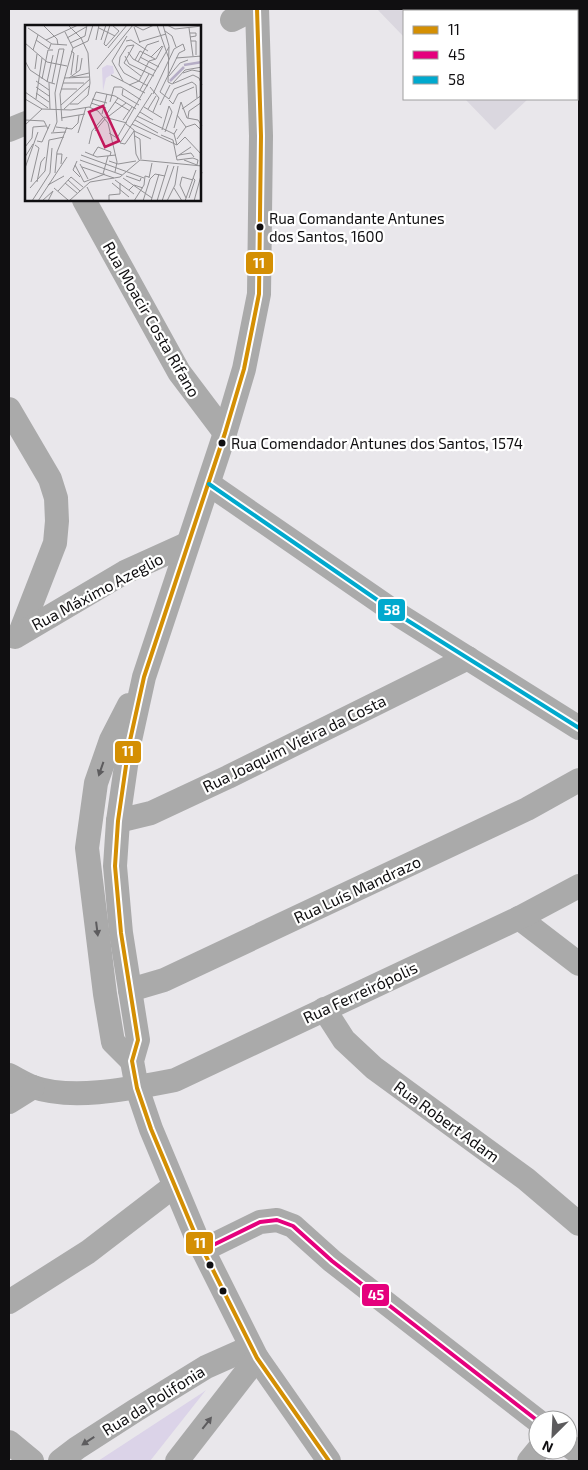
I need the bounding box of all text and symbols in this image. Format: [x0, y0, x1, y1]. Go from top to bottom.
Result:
legend [403, 10, 578, 100]
text: 11 [448, 20, 460, 38]
inset map [25, 25, 201, 201]
text: 45 [448, 45, 465, 63]
text: 58 [448, 70, 465, 88]
place label: Rua Comandante Antunes dos Santos, 1600 [269, 209, 445, 245]
marker: Rua Comandante Antunes dos Santos, 1600 [255, 222, 265, 232]
street label: Rua Moacir Costa Rifano [100, 238, 204, 400]
line badge: 11 [245, 251, 274, 275]
text: 11 [253, 254, 265, 271]
place label: Rua Comendador Antunes dos Santos, 1574 [231, 434, 523, 452]
marker: Rua Comendador Antunes dos Santos, 1574 [217, 438, 227, 448]
street label: Rua Máximo Azeglio [28, 548, 166, 634]
line badge: 58 [377, 598, 406, 622]
text: 58 [384, 601, 400, 618]
street label: Rua Joaquim Vieira da Costa [199, 690, 389, 796]
line badge: 11 [114, 740, 142, 764]
text: 11 [122, 742, 134, 759]
one-way arrow [97, 761, 104, 776]
street label: Rua Luís Mandrazo [290, 851, 424, 927]
one-way arrow [93, 922, 101, 938]
street label: Rua Ferreirópolis [300, 957, 420, 1027]
street label: Rua Robert Adam [391, 1076, 503, 1166]
line badge: 11 [185, 1231, 214, 1255]
text: 11 [194, 1234, 206, 1251]
unlabelled marker [205, 1260, 215, 1270]
line badge: 45 [361, 1283, 390, 1307]
unlabelled marker [218, 1286, 228, 1296]
text: 45 [368, 1286, 385, 1303]
street label: Rua da Polifonia [98, 1361, 208, 1439]
north arrow [528, 1410, 578, 1460]
one-way arrow [202, 1416, 212, 1430]
one-way arrow [81, 1436, 94, 1446]
text: N [539, 1438, 556, 1457]

